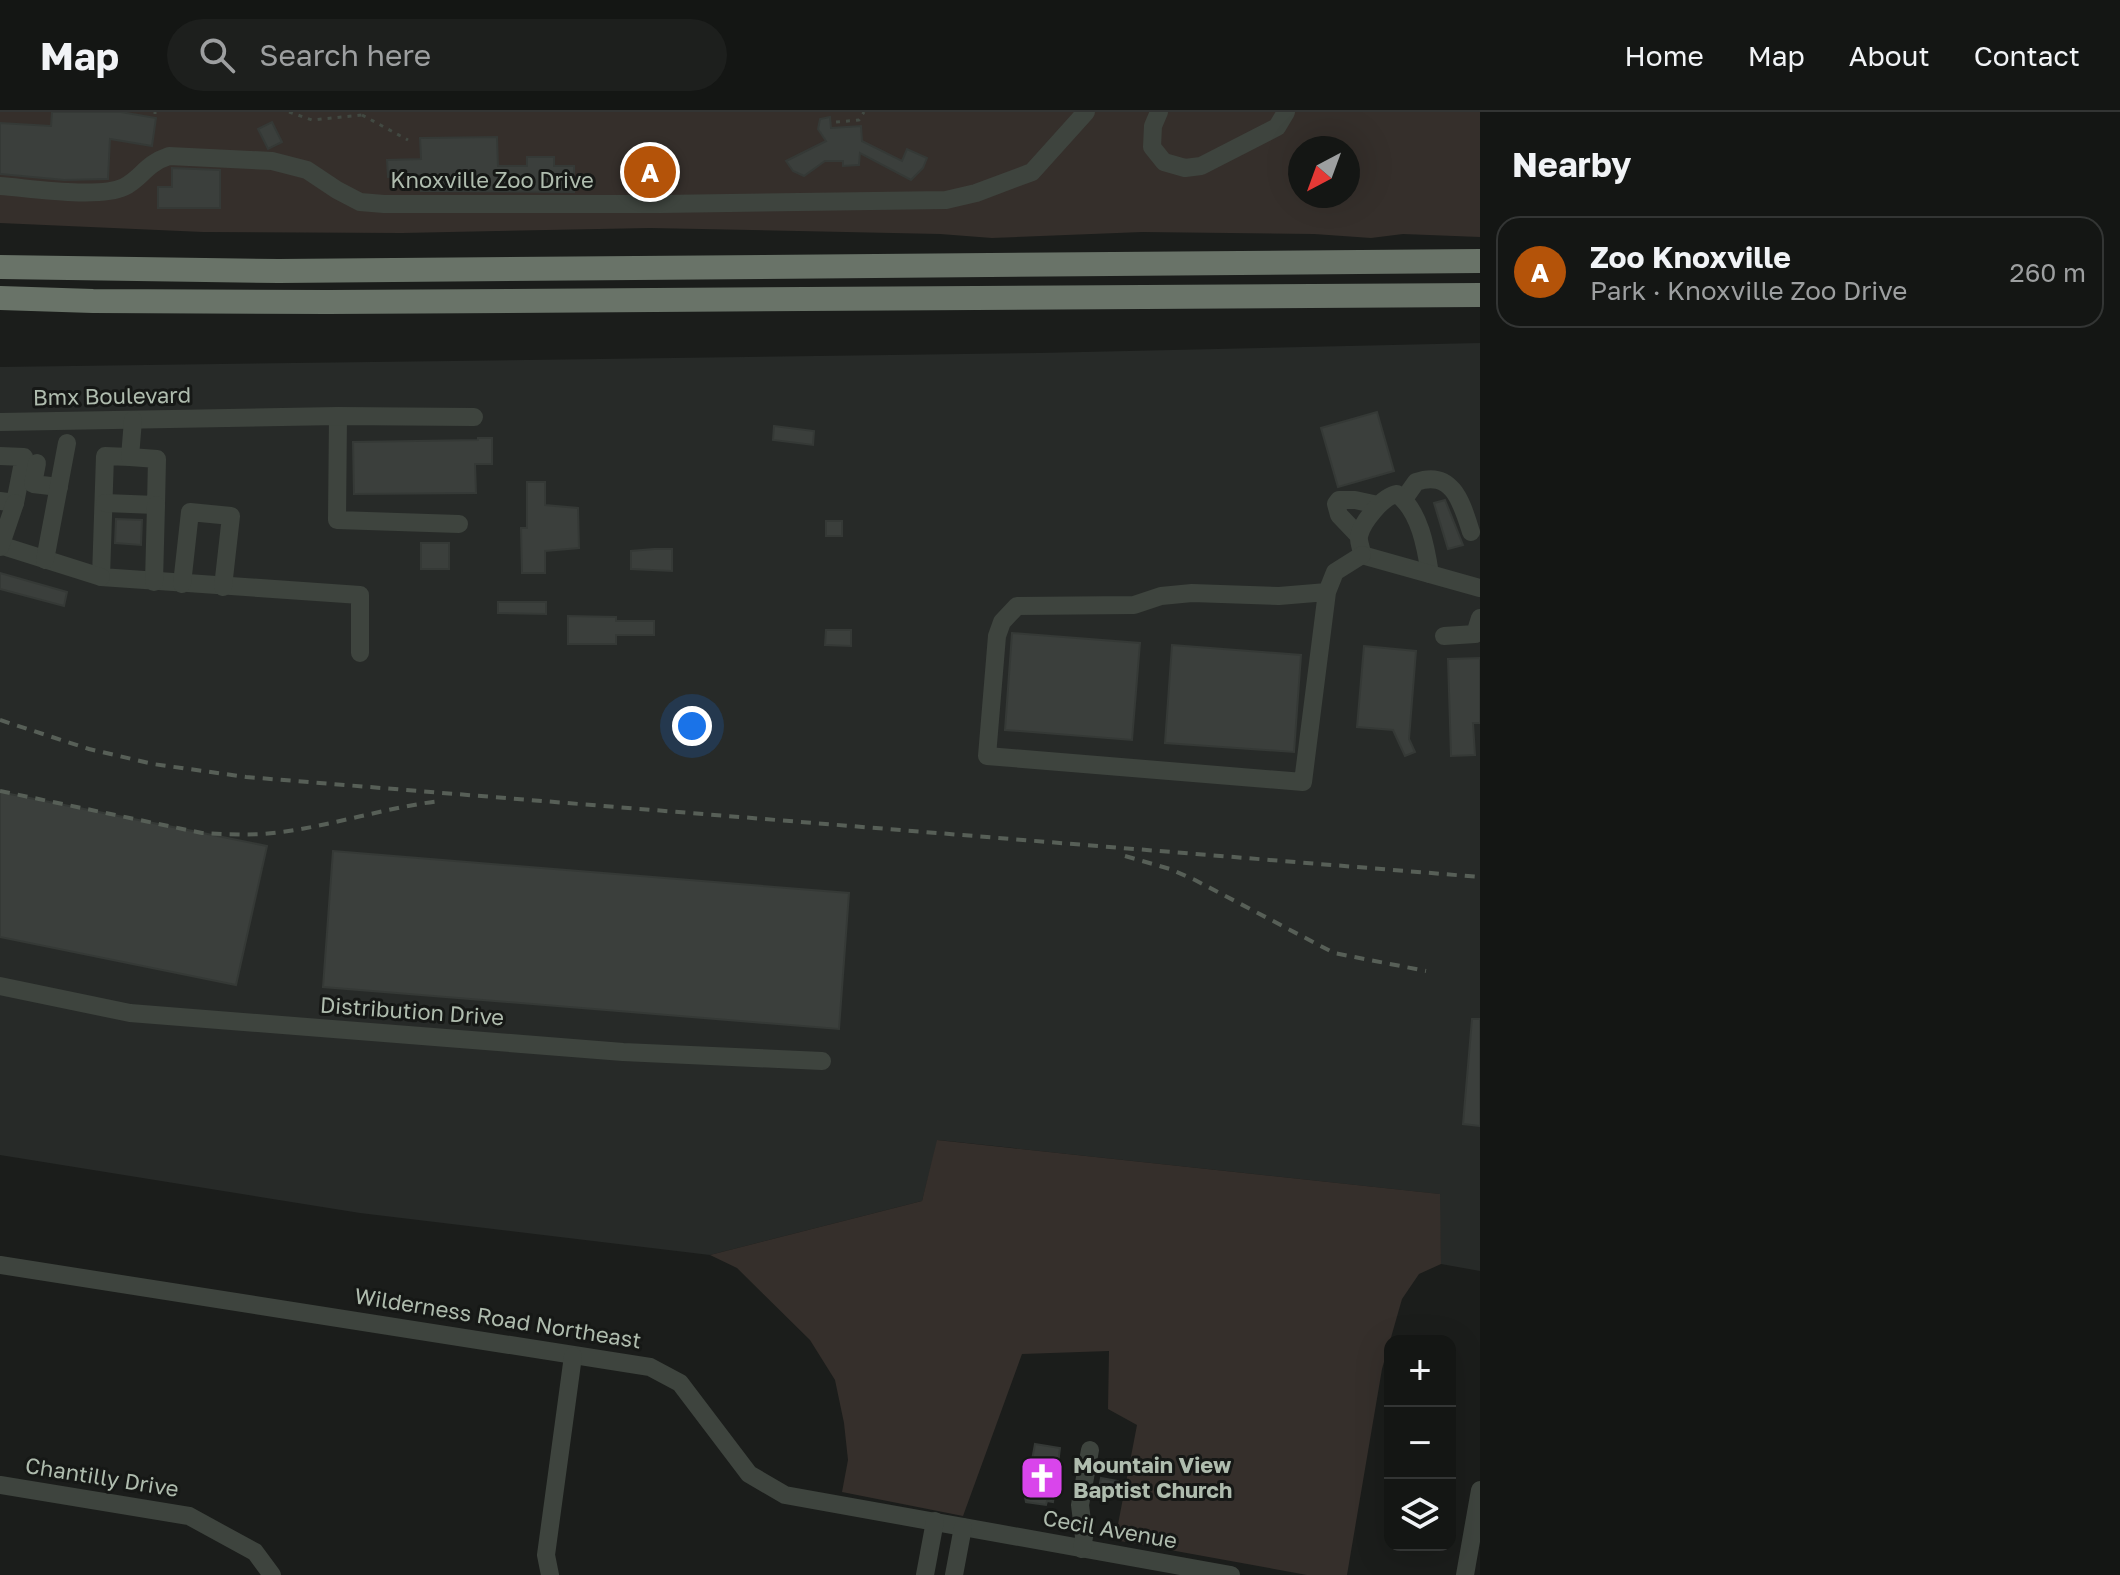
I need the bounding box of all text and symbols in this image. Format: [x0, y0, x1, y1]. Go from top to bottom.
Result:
search box [167, 19, 727, 91]
text: Map [40, 33, 119, 78]
icon: search [195, 33, 239, 77]
text: Search here [259, 37, 431, 73]
text: Home [1625, 39, 1704, 72]
text: Map [1748, 39, 1805, 72]
text: About [1849, 39, 1930, 72]
text: Contact [1974, 39, 2080, 72]
north arrow [1288, 136, 1360, 208]
pin: A [624, 142, 676, 202]
text: Nearby [1512, 144, 1632, 184]
street label: Knoxville Zoo Drive [390, 166, 594, 193]
text: Zoo Knoxville [1590, 239, 1791, 275]
text: A [1531, 257, 1549, 288]
text: 260 m [2010, 257, 2086, 288]
text: Park · Knoxville Zoo Drive [1590, 275, 1907, 306]
street label: Bmx Boulevard [33, 381, 191, 410]
your location [672, 706, 712, 746]
street label: Distribution Drive [319, 991, 505, 1030]
street label: Wilderness Road Northeast [353, 1281, 643, 1354]
map controls [1384, 1335, 1456, 1551]
button: + [1384, 1335, 1456, 1407]
button: − [1384, 1407, 1456, 1479]
street label: Chantilly Drive [23, 1451, 181, 1502]
place label: Mountain View Baptist Church [1073, 1451, 1232, 1503]
church icon: Mountain View Baptist Church [1018, 1454, 1066, 1502]
button: layers [1384, 1479, 1456, 1551]
street label: Cecil Avenue [1041, 1503, 1179, 1554]

